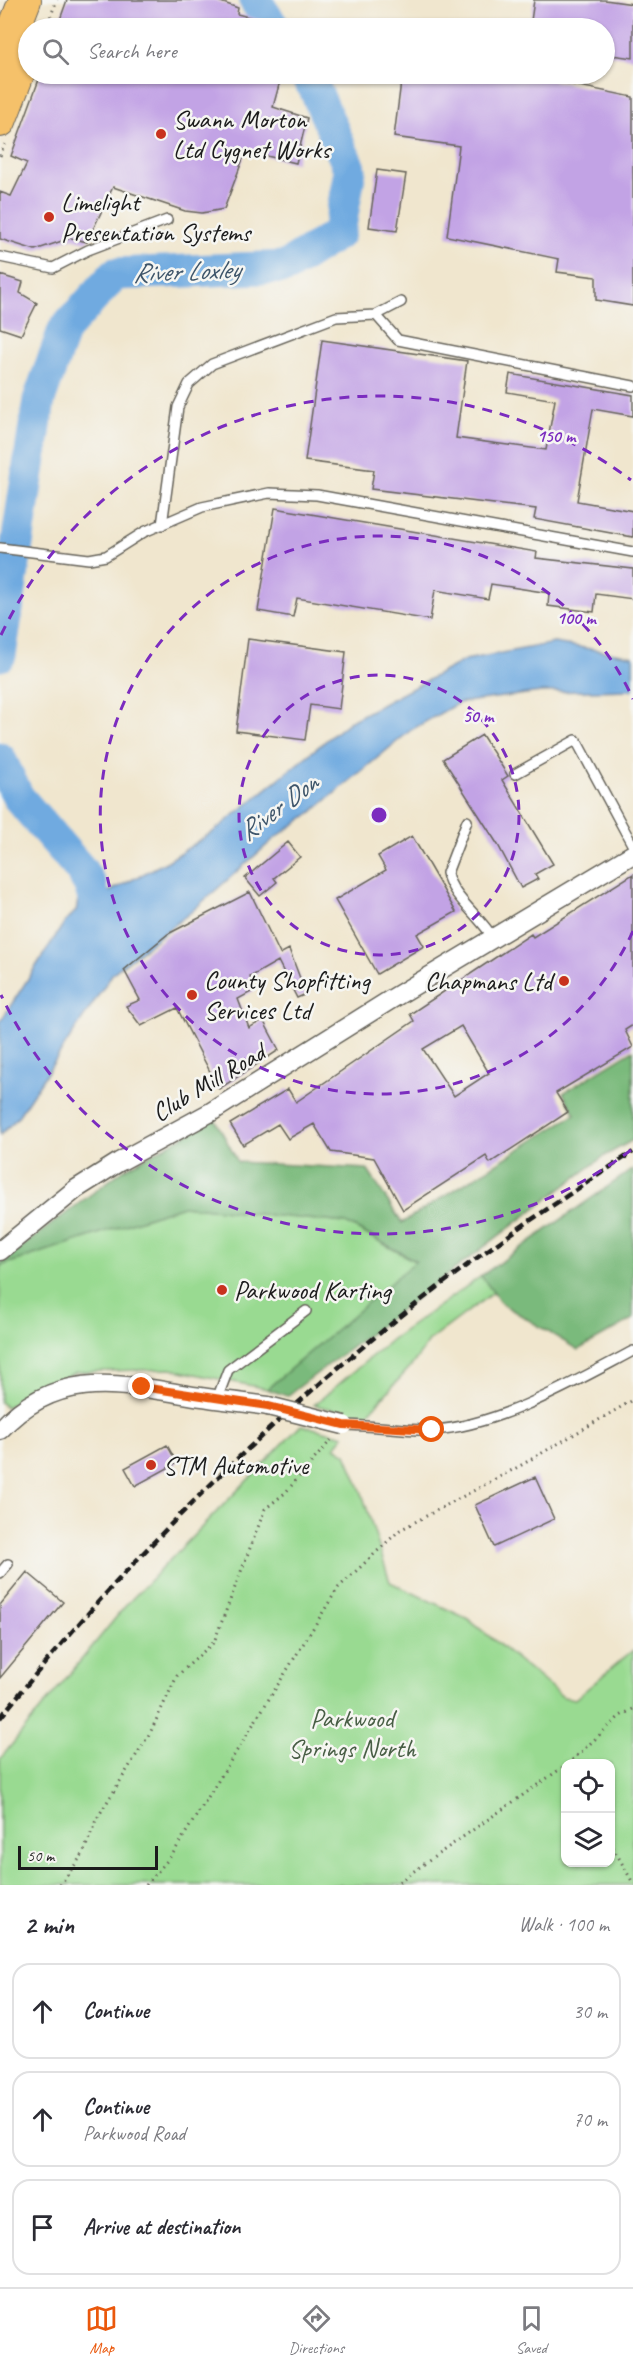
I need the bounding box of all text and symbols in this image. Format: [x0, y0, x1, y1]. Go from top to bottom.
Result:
search box [18, 18, 615, 84]
icon: search [39, 35, 72, 68]
text: Search here [87, 37, 177, 65]
place label: Swann Morton Ltd Cygnet Works [173, 103, 332, 166]
marker: Swann Morton Ltd Cygnet Works [154, 127, 168, 141]
place label: Limelight Presentation Systems [61, 186, 252, 249]
marker: Limelight Presentation Systems [42, 210, 56, 224]
water label: River Loxley [132, 252, 245, 290]
text: 150 m [537, 425, 577, 447]
text: 100 m [557, 607, 597, 629]
text: 50 m [463, 705, 495, 727]
water label: River Don [231, 764, 327, 848]
centre of rings [369, 805, 389, 825]
place label: County Shopfitting Services Ltd [204, 964, 371, 1027]
place label: Chapmans Ltd [425, 965, 556, 998]
marker: Chapmans Ltd [557, 974, 571, 988]
marker: County Shopfitting Services Ltd [185, 988, 199, 1002]
street label: Club Mill Road [146, 1034, 274, 1129]
place label: Parkwood Karting [234, 1274, 392, 1307]
marker: Parkwood Karting [215, 1283, 229, 1297]
route end [128, 1373, 154, 1399]
route start [418, 1416, 444, 1442]
place label: STM Automotive [163, 1449, 310, 1482]
marker: STM Automotive [144, 1458, 158, 1472]
park label: Parkwood Springs North [288, 1702, 417, 1765]
map controls [561, 1759, 615, 1867]
button: locate [561, 1759, 615, 1813]
button: layers [561, 1813, 615, 1867]
scale bar [18, 1843, 158, 1870]
text: 50 m [27, 1846, 54, 1866]
text: 2 min [24, 1908, 74, 1941]
text: Walk · 100 m [519, 1912, 609, 1937]
icon: ahead [26, 1995, 59, 2028]
text: Continue [83, 1997, 149, 2025]
text: 30 m [573, 1999, 607, 2024]
text: Continue [83, 2093, 149, 2121]
icon: ahead [26, 2103, 59, 2136]
text: 70 m [573, 2107, 607, 2132]
text: Parkwood Road [83, 2121, 185, 2146]
icon: arrive [26, 2211, 59, 2244]
text: Arrive at destination [83, 2213, 240, 2241]
tab: Map [85, 2302, 118, 2358]
tab: Directions [289, 2302, 344, 2358]
tab: Saved [515, 2302, 548, 2358]

